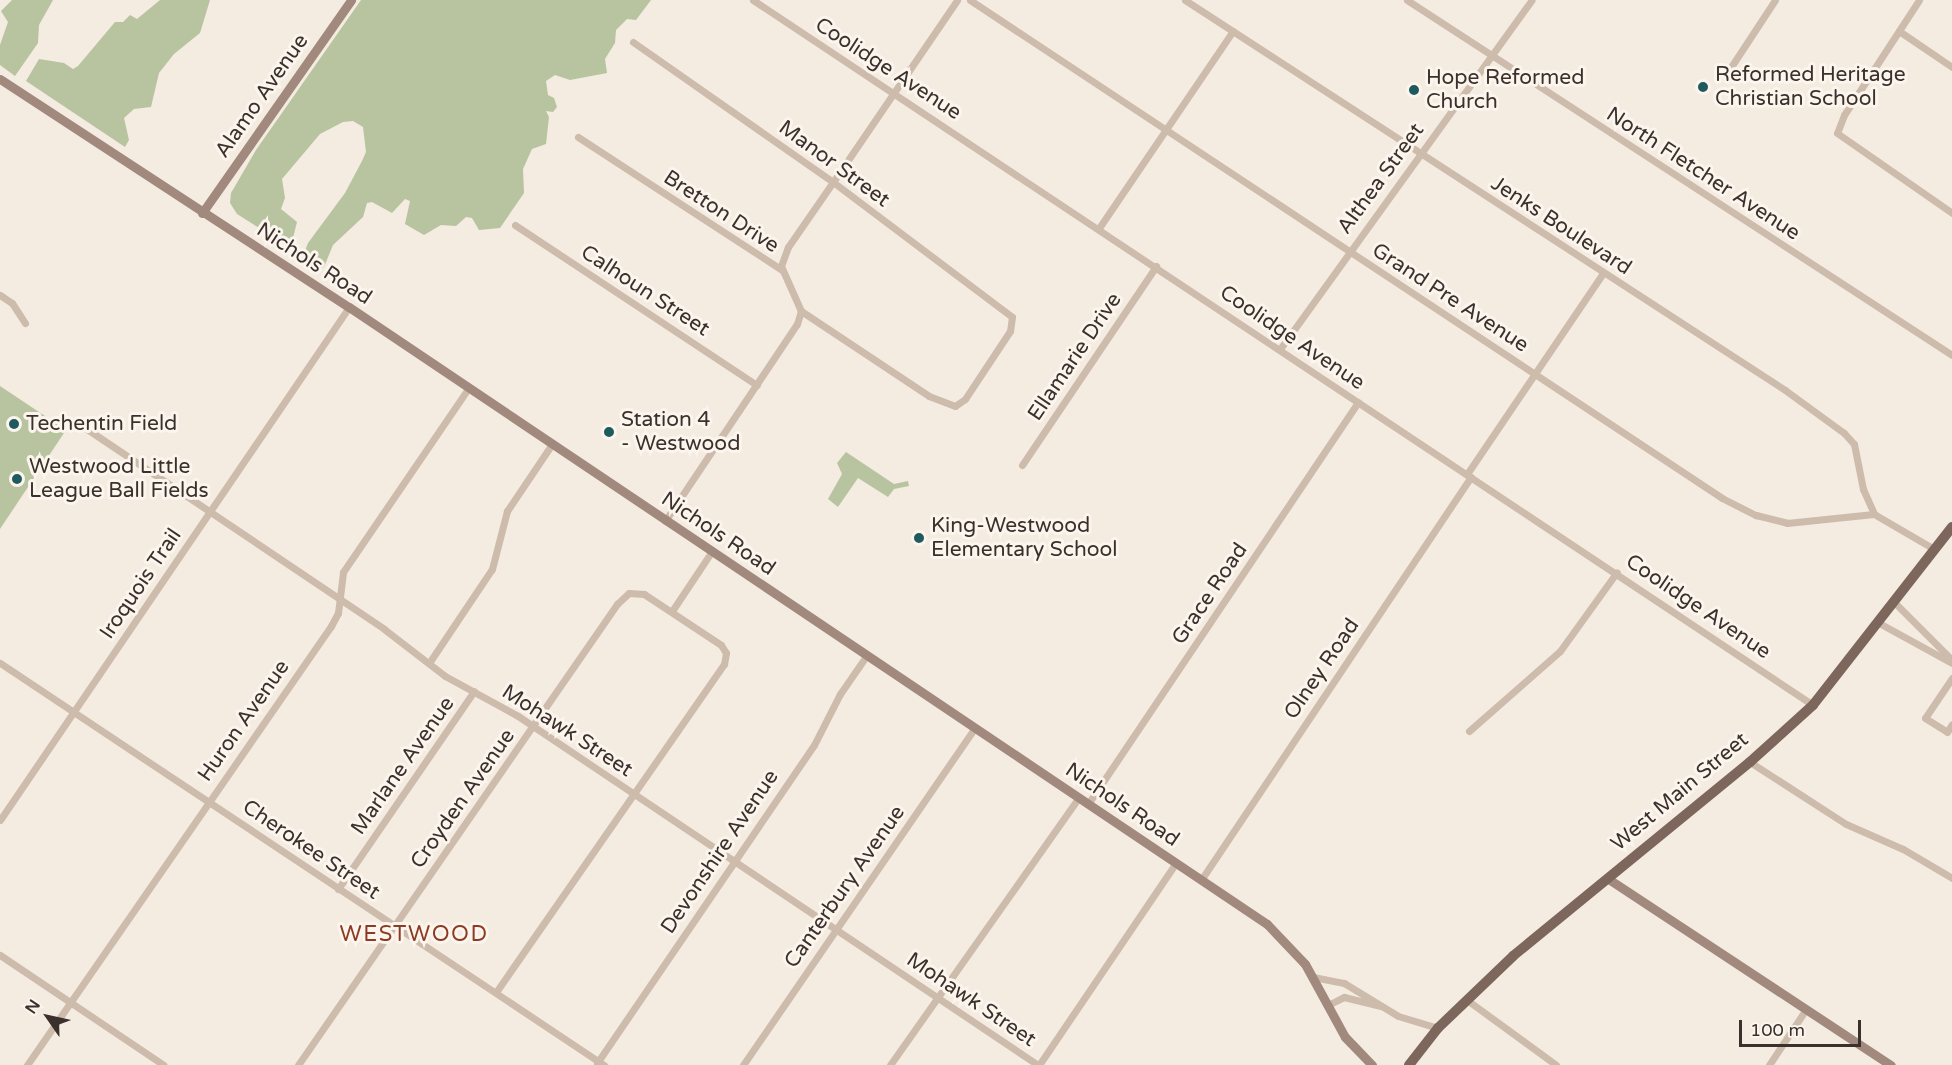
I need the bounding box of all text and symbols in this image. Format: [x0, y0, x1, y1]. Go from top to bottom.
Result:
street label: Coolidge Avenue [810, 12, 966, 126]
street label: Alamo Avenue [210, 29, 314, 163]
place label: Reformed Heritage Christian School [1715, 62, 1906, 112]
place label: Hope Reformed Church [1426, 65, 1584, 115]
marker: Reformed Heritage Christian School [1696, 80, 1710, 94]
marker: Hope Reformed Church [1407, 83, 1421, 97]
street label: North Fletcher Avenue [1601, 102, 1805, 246]
street label: Manor Street [774, 115, 894, 213]
street label: Althea Street [1332, 119, 1430, 239]
street label: Bretton Drive [659, 165, 783, 259]
street label: Jenks Boulevard [1486, 171, 1636, 281]
street label: Nichols Road [252, 217, 376, 311]
street label: Grand Pre Avenue [1367, 238, 1533, 358]
street label: Calhoun Street [576, 240, 714, 342]
street label: Coolidge Avenue [1215, 280, 1369, 396]
street label: Ellamarie Drive [1023, 288, 1127, 426]
place label: Station 4 - Westwood [621, 407, 740, 457]
place label: Techentin Field [26, 411, 177, 437]
marker: Techentin Field [7, 417, 21, 431]
marker: Station 4 - Westwood [602, 425, 616, 439]
place label: Westwood Little League Ball Fields [29, 454, 209, 504]
marker: Westwood Little League Ball Fields [10, 472, 24, 486]
street label: Nichols Road [656, 487, 780, 581]
place label: King-Westwood Elementary School [931, 513, 1118, 563]
street label: Iroquois Trail [95, 524, 187, 644]
marker: King-Westwood Elementary School [912, 531, 926, 545]
street label: Grace Road [1167, 538, 1253, 650]
street label: Coolidge Avenue [1621, 549, 1775, 665]
street label: Olney Road [1279, 614, 1365, 724]
street label: Huron Avenue [193, 656, 295, 786]
street label: Mohawk Street [497, 679, 637, 783]
street label: Marlane Avenue [346, 692, 460, 840]
street label: Croyden Avenue [406, 724, 520, 874]
street label: West Main Street [1606, 727, 1754, 857]
street label: Nichols Road [1060, 758, 1184, 852]
street label: Devonshire Avenue [656, 765, 784, 939]
street label: Cherokee Street [238, 795, 384, 905]
street label: Canterbury Avenue [779, 801, 911, 973]
district label: WESTWOOD [340, 922, 488, 948]
street label: Mohawk Street [901, 947, 1041, 1053]
north arrow [18, 987, 78, 1047]
text: N [21, 996, 45, 1018]
scale bar [1742, 1008, 1864, 1046]
text: 100 m [1750, 1019, 1805, 1041]

